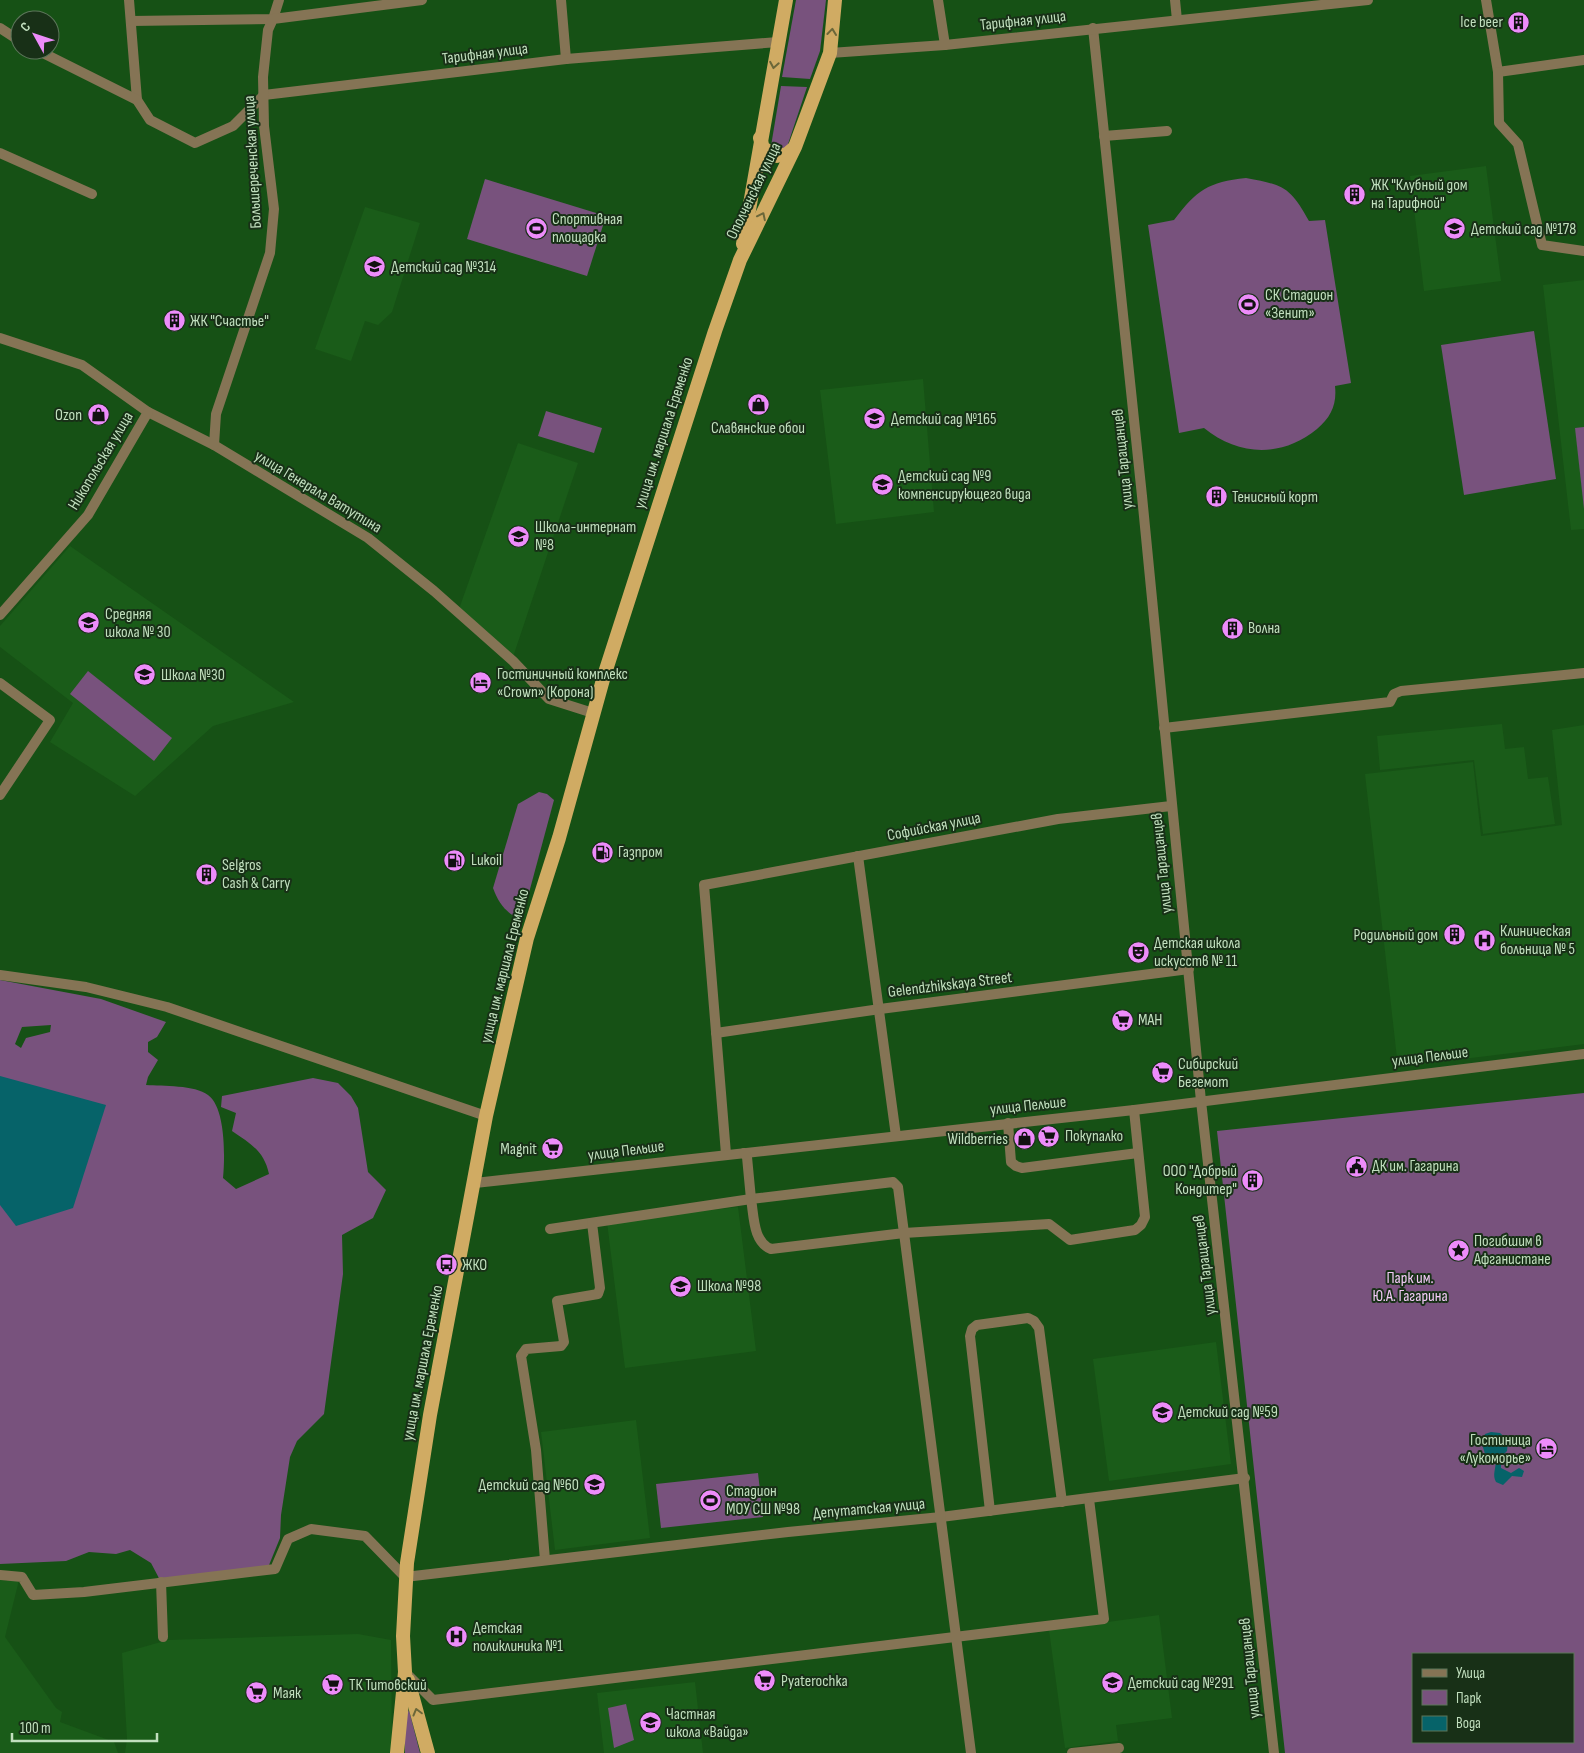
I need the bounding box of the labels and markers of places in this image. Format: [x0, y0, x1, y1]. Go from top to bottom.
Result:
building icon: Ice beer [1507, 10, 1531, 34]
place label: Ice beer [1460, 13, 1503, 32]
place label: ЖК "Клубный дом на Тарифной" [1371, 176, 1468, 213]
building icon: ЖК "Клубный дом на Тарифной" [1343, 182, 1367, 206]
place label: Спортивная площадка [552, 210, 623, 247]
sports icon: Спортивная площадка [524, 216, 548, 240]
school or university icon: Детский сад №178 [1443, 217, 1467, 241]
place label: Детский сад №178 [1471, 220, 1576, 239]
school or university icon: Детский сад №314 [363, 255, 387, 279]
place label: Детский сад №314 [391, 258, 497, 277]
place label: СК Стадион «Зенит» [1265, 286, 1333, 323]
sports icon: СК Стадион «Зенит» [1237, 292, 1261, 316]
building icon: ЖК "Счастье" [162, 309, 186, 333]
place label: ЖК "Счастье" [190, 312, 269, 331]
shop icon: Славянские обои [746, 392, 770, 416]
shop icon: Ozon [86, 403, 110, 427]
place label: Ozon [55, 406, 82, 425]
school or university icon: Детский сад №165 [863, 407, 887, 431]
place label: Детский сад №165 [891, 410, 996, 429]
place label: Славянские обои [711, 419, 805, 438]
place label: Детский сад №9 компенсирующего вида [898, 467, 1031, 504]
school or university icon: Детский сад №9 компенсирующего вида [870, 473, 894, 497]
building icon: Тенисный корт [1204, 485, 1228, 509]
place label: Тенисный корт [1232, 488, 1318, 507]
place label: Школа-интернат №8 [535, 518, 636, 555]
school or university icon: Школа-интернат №8 [507, 524, 531, 548]
place label: Средняя школа № 30 [105, 605, 171, 642]
school or university icon: Средняя школа № 30 [77, 611, 101, 635]
building icon: Волна [1220, 616, 1244, 640]
place label: Волна [1248, 619, 1280, 638]
school or university icon: Школа №30 [133, 663, 157, 687]
place label: Гостиничный комплекс «Crown» (Корона) [497, 665, 628, 702]
place label: Школа №30 [161, 666, 225, 685]
hotel icon: Гостиничный комплекс «Crown» (Корона) [469, 671, 493, 695]
fuel station icon: Газпром [590, 840, 614, 864]
place label: Газпром [618, 843, 663, 862]
fuel station icon: Lukoil [443, 848, 467, 872]
place label: Lukoil [471, 851, 502, 870]
place label: Selgros Cash & Carry [222, 856, 291, 893]
building icon: Selgros Cash & Carry [194, 862, 218, 886]
place label: Клиническая больница № 5 [1500, 922, 1575, 959]
building icon: Родильный дом [1442, 923, 1466, 947]
place label: Родильный дом [1353, 926, 1438, 945]
hospital icon: Клиническая больница № 5 [1472, 928, 1496, 952]
place label: Детская школа искусств № 11 [1154, 934, 1240, 971]
theatre icon: Детская школа искусств № 11 [1126, 940, 1150, 964]
supermarket icon: МАН [1110, 1008, 1134, 1032]
place label: МАН [1138, 1011, 1162, 1030]
place label: Сибирский Бегемот [1178, 1055, 1238, 1092]
supermarket icon: Сибирский Бегемот [1150, 1061, 1174, 1085]
supermarket icon: Покупалко [1037, 1124, 1061, 1148]
shop icon: Wildberries [1012, 1127, 1036, 1151]
place label: Покупалко [1065, 1127, 1123, 1146]
place label: Wildberries [948, 1130, 1008, 1149]
supermarket icon: Magnit [541, 1137, 565, 1161]
place label: Magnit [500, 1140, 537, 1159]
public building icon: ДК им. Гагарина [1344, 1154, 1368, 1178]
place label: ДК им. Гагарина [1372, 1157, 1459, 1176]
place label: ООО "Добрый Кондитер" [1163, 1162, 1237, 1199]
building icon: ООО "Добрый Кондитер" [1241, 1168, 1265, 1192]
place label: Погибшим в Афганистане [1473, 1232, 1551, 1269]
place icon: Погибшим в Афганистане [1446, 1238, 1470, 1262]
bus stop icon: ЖКО [434, 1253, 458, 1277]
place label: ЖКО [462, 1256, 487, 1275]
school or university icon: Школа №98 [669, 1274, 693, 1298]
place label: Школа №98 [697, 1277, 761, 1296]
school or university icon: Детский сад №59 [1150, 1400, 1174, 1424]
place label: Детский сад №59 [1178, 1403, 1278, 1422]
place label: Гостиница «Лукоморье» [1460, 1431, 1531, 1468]
hotel icon: Гостиница «Лукоморье» [1535, 1437, 1559, 1461]
school or university icon: Детский сад №60 [583, 1473, 607, 1497]
place label: Детский сад №60 [479, 1476, 579, 1495]
place label: Стадион МОУ СШ №98 [726, 1482, 800, 1519]
sports icon: Стадион МОУ СШ №98 [698, 1488, 722, 1512]
place label: Детская поликлиника №1 [473, 1619, 563, 1656]
hospital icon: Детская поликлиника №1 [445, 1625, 469, 1649]
supermarket icon: Pyaterochka [753, 1669, 777, 1693]
school or university icon: Детский сад №291 [1100, 1671, 1124, 1695]
place label: Pyaterochka [781, 1672, 848, 1691]
supermarket icon: ТК Титовский [321, 1673, 345, 1697]
place label: Детский сад №291 [1128, 1674, 1234, 1693]
place label: ТК Титовский [349, 1676, 427, 1695]
supermarket icon: Маяк [245, 1681, 269, 1705]
place label: Маяк [273, 1684, 302, 1703]
place label: Частная школа «Вайда» [666, 1705, 749, 1742]
school or university icon: Частная школа «Вайда» [638, 1711, 662, 1735]

